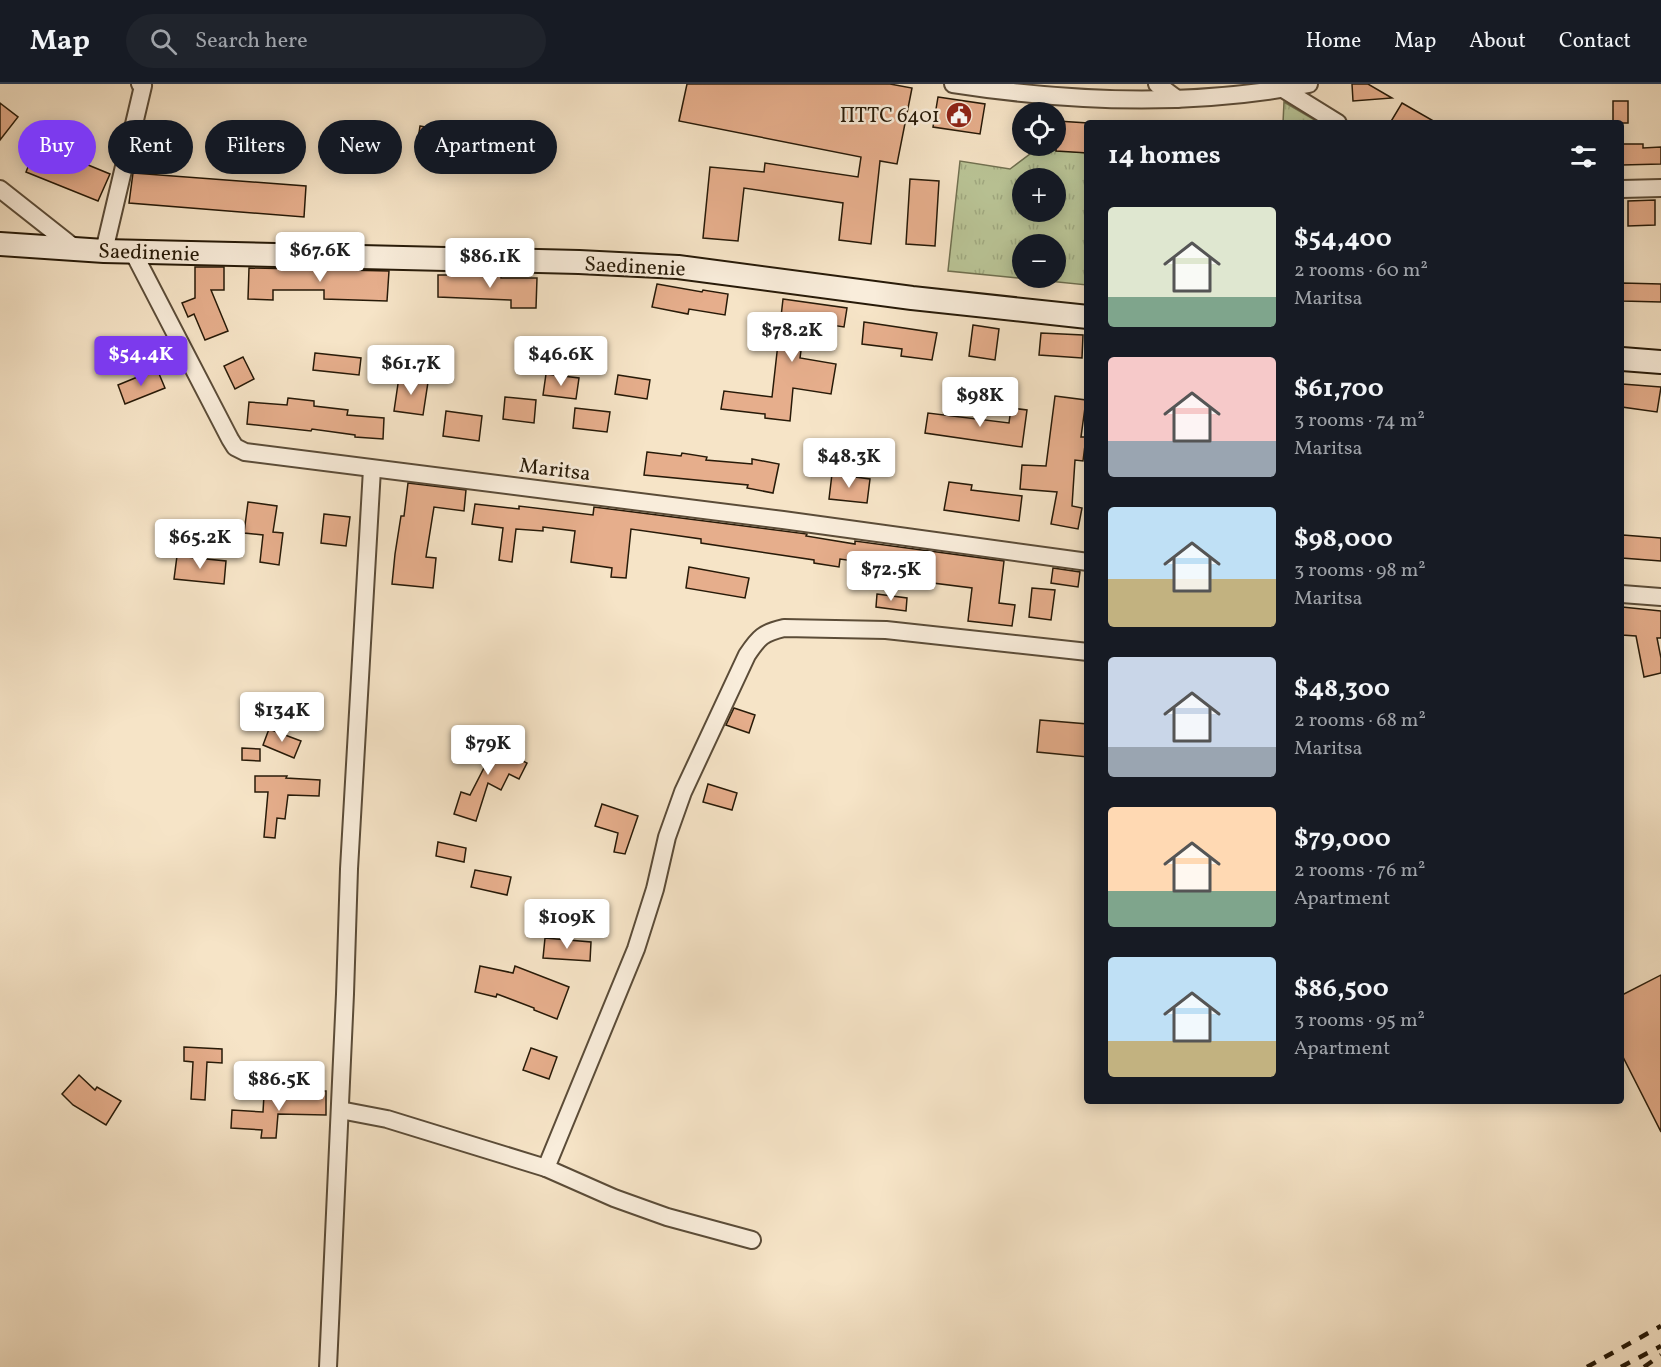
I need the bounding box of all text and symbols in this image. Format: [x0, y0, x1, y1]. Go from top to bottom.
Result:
search box [126, 14, 546, 68]
text: Map [30, 22, 90, 61]
icon: search [147, 25, 180, 58]
text: Search here [195, 26, 308, 57]
text: Home [1306, 27, 1361, 56]
text: Map [1394, 27, 1436, 56]
text: About [1469, 27, 1526, 56]
text: Contact [1559, 27, 1631, 56]
public building icon: ПТТС 6401 [944, 100, 974, 130]
place label: ПТТС 6401 [840, 102, 940, 131]
map controls [1012, 102, 1066, 288]
button: locate [1012, 102, 1066, 156]
chip: Buy [18, 120, 96, 174]
chip: Rent [108, 120, 193, 174]
chip: Filters [205, 120, 306, 174]
chip: New [318, 120, 402, 174]
chip: Apartment [414, 120, 557, 174]
text: 14 homes [1108, 138, 1221, 174]
icon: filters [1567, 140, 1600, 173]
button: + [1012, 168, 1066, 222]
text: $54,400 [1294, 221, 1392, 257]
icon: home [1156, 231, 1228, 303]
pin: $67.6K [271, 232, 369, 283]
button: − [1012, 234, 1066, 288]
street label: Saedinenie [98, 237, 200, 270]
text: $67.6K [290, 237, 350, 265]
pin: $86.1K [441, 238, 539, 289]
text: $86.1K [459, 243, 521, 271]
street label: Saedinenie [583, 250, 686, 285]
text: 2 rooms · 60 m² [1294, 257, 1428, 285]
text: Maritsa [1294, 285, 1363, 313]
pin: $78.2K [743, 312, 841, 363]
text: $78.2K [761, 317, 823, 345]
pin: $54.4K [92, 336, 190, 387]
pin: $46.6K [512, 336, 610, 387]
text: $54.4K [108, 341, 174, 369]
text: $46.6K [528, 341, 594, 369]
pin: $61.7K [362, 345, 460, 396]
text: $61.7K [381, 350, 441, 378]
text: $61,700 [1294, 371, 1384, 407]
pin: $98K [944, 377, 1016, 428]
icon: home [1156, 381, 1228, 453]
text: $98K [956, 382, 1004, 410]
text: 3 rooms · 74 m² [1294, 407, 1425, 435]
text: Maritsa [1294, 435, 1363, 463]
pin: $48.3K [800, 438, 898, 489]
text: $48.3K [817, 443, 881, 471]
street label: Maritsa [517, 452, 592, 489]
pin: $65.2K [151, 519, 249, 570]
text: $98,000 [1294, 521, 1393, 557]
text: $65.2K [169, 524, 231, 552]
icon: home [1156, 531, 1228, 603]
pin: $72.5K [842, 551, 940, 602]
text: $72.5K [861, 556, 921, 584]
text: 3 rooms · 98 m² [1294, 557, 1426, 585]
text: Maritsa [1294, 585, 1363, 613]
text: $48,300 [1294, 671, 1390, 707]
icon: home [1156, 681, 1228, 753]
pin: $134K [240, 692, 324, 743]
text: $134K [254, 697, 310, 725]
text: 2 rooms · 68 m² [1294, 707, 1426, 735]
pin: $79K [452, 725, 524, 776]
text: $79K [465, 730, 511, 758]
text: Maritsa [1294, 735, 1363, 763]
text: $79,000 [1294, 821, 1391, 857]
icon: home [1156, 831, 1228, 903]
text: 2 rooms · 76 m² [1294, 857, 1426, 885]
text: Apartment [1294, 885, 1390, 913]
pin: $109K [525, 899, 609, 950]
text: $109K [538, 904, 596, 932]
text: $86,500 [1294, 971, 1389, 1007]
icon: home [1156, 981, 1228, 1053]
text: 3 rooms · 95 m² [1294, 1007, 1425, 1035]
text: Apartment [1294, 1035, 1390, 1063]
pin: $86.5K [230, 1061, 328, 1112]
text: $86.5K [248, 1066, 310, 1094]

